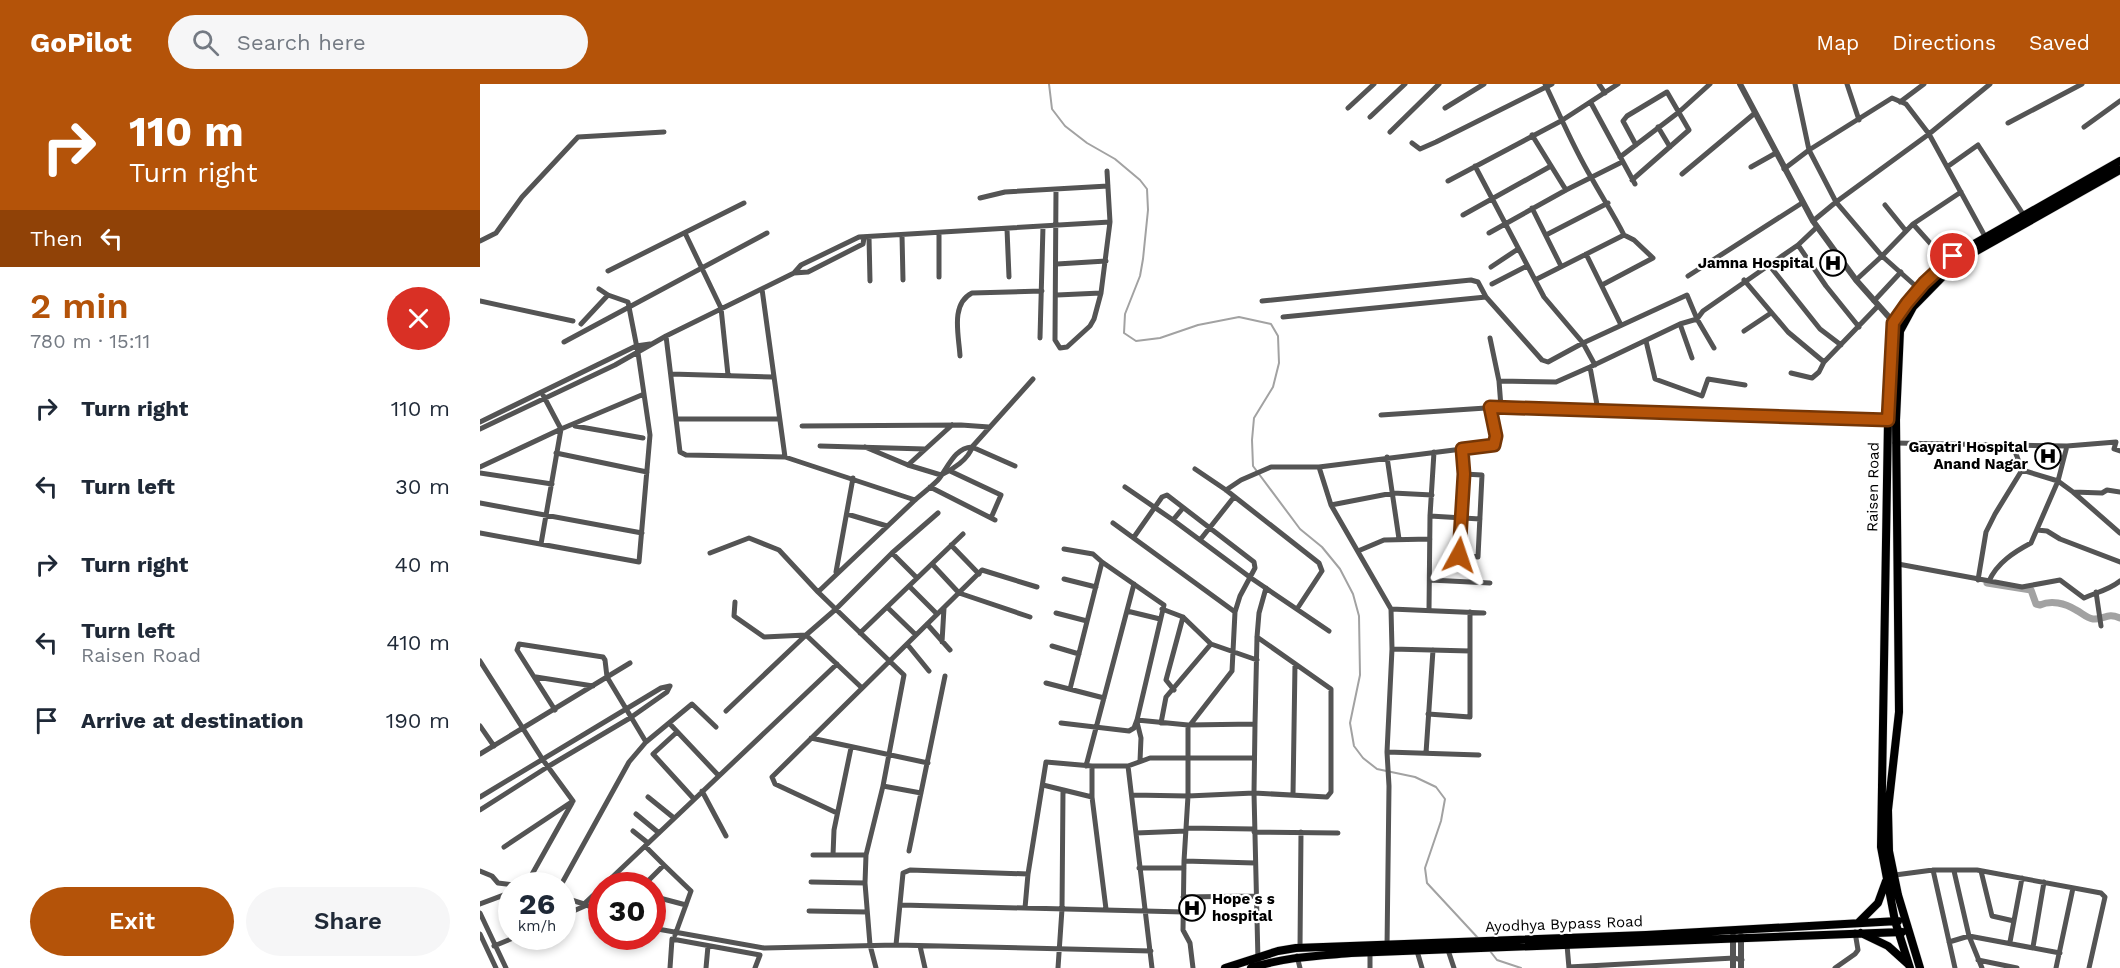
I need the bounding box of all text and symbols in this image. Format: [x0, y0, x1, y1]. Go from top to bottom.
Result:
search box [168, 15, 588, 69]
text: GoPilot [30, 26, 132, 59]
icon: search [189, 26, 222, 59]
text: Search here [237, 30, 366, 55]
text: Map [1816, 30, 1859, 55]
text: Directions [1892, 30, 1996, 55]
text: Saved [2029, 30, 2090, 55]
text: 110 m [129, 107, 244, 156]
icon: right [30, 108, 108, 186]
text: Turn right [129, 157, 258, 189]
icon: left [95, 222, 128, 255]
text: Then [30, 226, 83, 251]
pin [1927, 230, 1978, 281]
icon: arrive [1936, 239, 1969, 272]
hospital icon: Jamna Hospital [1818, 248, 1848, 278]
place label: Jamna Hospital [1698, 254, 1814, 272]
text: 2 min [30, 285, 129, 327]
button: close [387, 287, 450, 350]
text: 780 m · 15:11 [30, 329, 150, 353]
icon: right [30, 392, 63, 425]
text: Turn right [81, 396, 188, 421]
text: 110 m [391, 396, 450, 421]
place label: Gayatri Hospital Anand Nagar [1909, 438, 2029, 473]
hospital icon: Gayatri Hospital Anand Nagar [2033, 441, 2063, 471]
street label: Raisen Road [1863, 442, 1883, 532]
icon: left [30, 470, 63, 503]
text: Turn left [81, 474, 175, 499]
text: 30 m [395, 474, 450, 499]
position arrow [1427, 523, 1491, 587]
icon: right [30, 548, 63, 581]
text: Turn right [81, 552, 188, 577]
text: 40 m [394, 552, 450, 577]
text: Turn left [81, 618, 175, 643]
icon: left [30, 626, 63, 659]
text: 410 m [386, 630, 450, 655]
text: Raisen Road [81, 643, 201, 667]
icon: arrive [30, 704, 63, 737]
text: Arrive at destination [81, 708, 304, 733]
text: 190 m [386, 708, 450, 733]
speed limit sign: 30 [588, 872, 666, 950]
text: 26 [519, 886, 555, 921]
button: Exit [30, 887, 234, 956]
button: Share [246, 887, 450, 956]
place label: Hope s s hospital [1212, 890, 1275, 925]
hospital icon: Hope s s hospital [1177, 893, 1207, 923]
street label: Ayodhya Bypass Road [1485, 912, 1643, 936]
text: km/h [518, 917, 556, 935]

